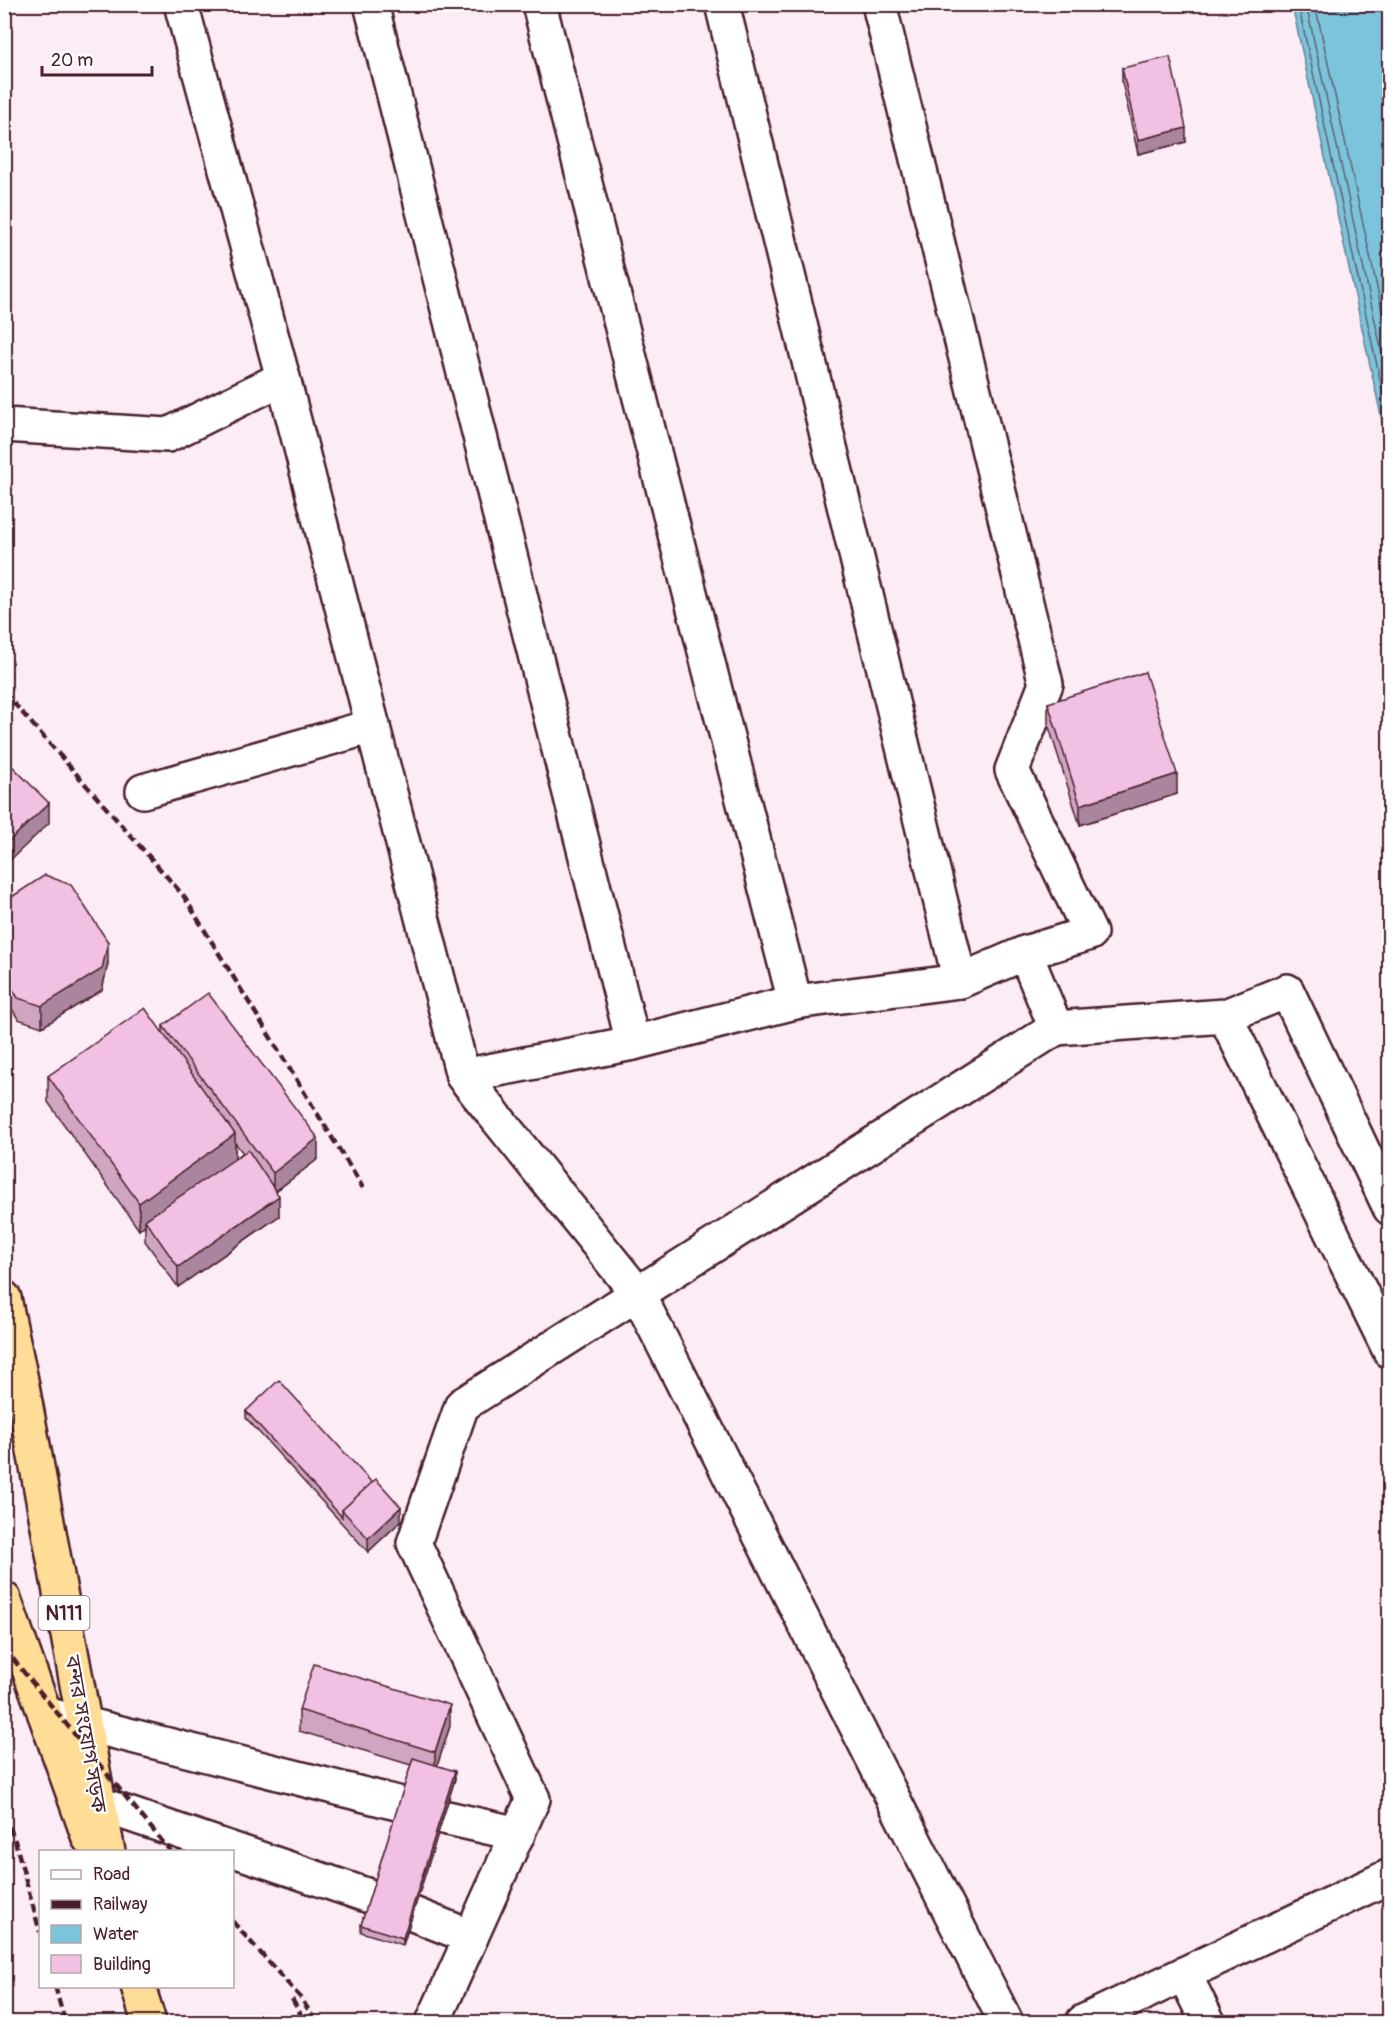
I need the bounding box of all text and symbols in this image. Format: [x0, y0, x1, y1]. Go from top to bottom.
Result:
scale bar [42, 39, 152, 77]
text: 20 m [51, 49, 93, 72]
road number: N111 [38, 1596, 90, 1630]
street label: বন্দর সংযোগ সড়ক [58, 1652, 113, 1816]
legend [39, 1850, 234, 1988]
text: Road [93, 1863, 130, 1886]
text: Railway [93, 1893, 148, 1916]
text: Water [93, 1923, 139, 1946]
text: Building [93, 1953, 151, 1976]

